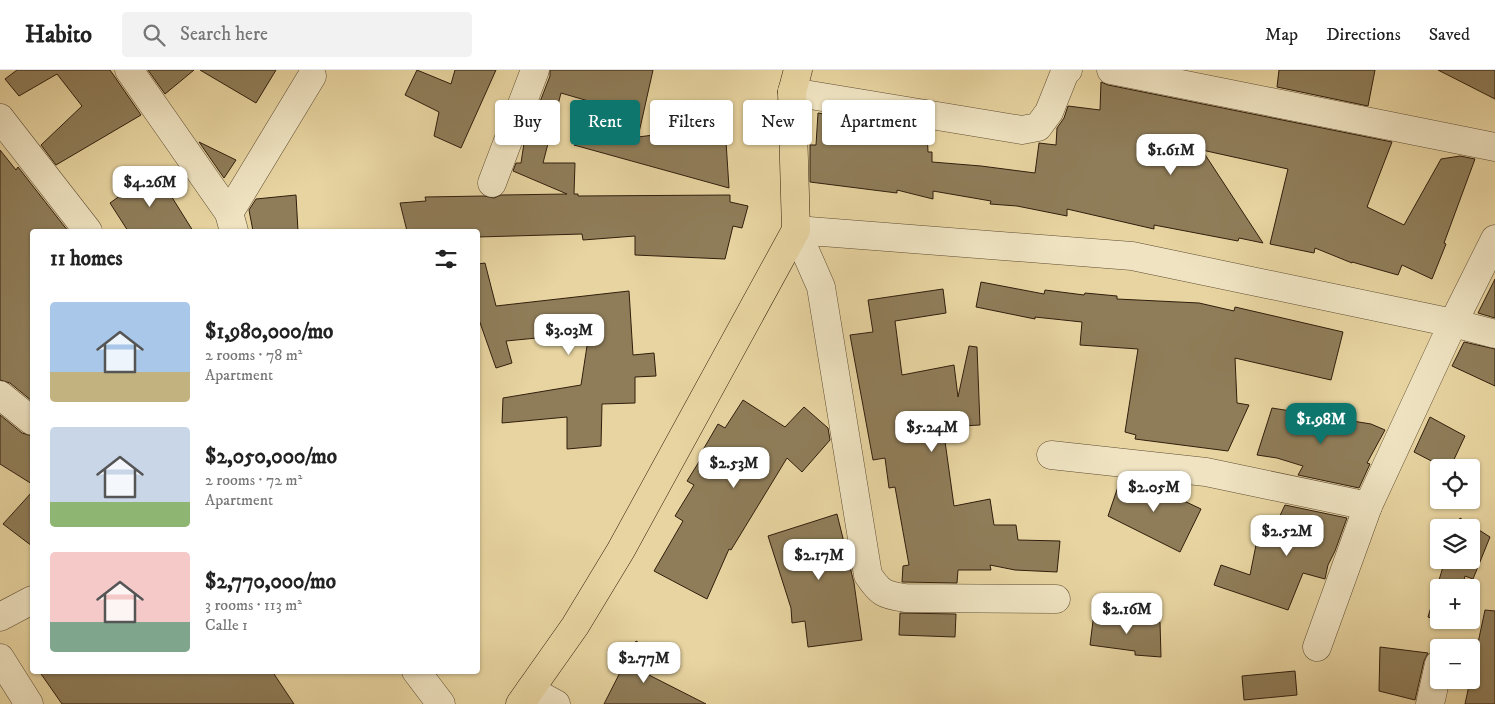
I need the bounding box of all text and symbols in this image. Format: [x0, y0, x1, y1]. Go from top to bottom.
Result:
search box [122, 12, 472, 57]
text: Habito [25, 20, 92, 50]
icon: search [140, 21, 168, 49]
text: Search here [180, 23, 268, 46]
text: Map [1265, 24, 1298, 46]
text: Directions [1326, 24, 1401, 46]
text: Saved [1429, 24, 1470, 46]
chip: Buy [495, 100, 560, 145]
chip: Rent [570, 100, 640, 145]
chip: Filters [650, 100, 733, 145]
chip: New [743, 100, 812, 145]
chip: Apartment [822, 100, 935, 145]
pin: $1.61M [1130, 134, 1212, 176]
text: $1.61M [1147, 140, 1195, 160]
pin: $4.26M [109, 166, 191, 208]
text: $4.26M [124, 172, 176, 192]
icon: filters [432, 245, 460, 273]
text: 11 homes [50, 246, 123, 272]
pin: $3.03M [528, 314, 610, 356]
text: $1,980,000/mo [205, 319, 333, 345]
text: $3.03M [545, 320, 593, 340]
icon: home [90, 322, 150, 382]
text: 2 rooms · 78 m² [205, 345, 302, 365]
text: Apartment [205, 365, 273, 385]
pin: $1.98M [1280, 402, 1362, 445]
text: $1.98M [1296, 409, 1346, 429]
pin: $5.24M [891, 410, 973, 453]
text: $5.24M [906, 417, 958, 437]
text: $2,050,000/mo [205, 444, 337, 470]
pin: $2.53M [693, 446, 775, 489]
icon: home [90, 447, 150, 507]
text: $2.53M [710, 453, 758, 473]
map controls [1430, 459, 1480, 689]
button: locate [1430, 459, 1480, 509]
text: 2 rooms · 72 m² [205, 470, 302, 490]
pin: $2.05M [1113, 470, 1195, 513]
text: $2.05M [1128, 477, 1180, 497]
text: Apartment [205, 490, 273, 510]
pin: $2.52M [1246, 514, 1328, 557]
button: layers [1430, 519, 1480, 569]
text: $2.52M [1262, 521, 1312, 541]
pin: $2.17M [778, 538, 860, 581]
text: $2.17M [794, 545, 844, 565]
text: $2,770,000/mo [205, 569, 336, 595]
icon: home [90, 572, 150, 632]
button: + [1430, 579, 1480, 629]
pin: $2.16M [1086, 592, 1168, 635]
text: 3 rooms · 113 m² [205, 595, 302, 615]
text: $2.16M [1102, 599, 1152, 619]
text: Calle 1 [205, 615, 248, 635]
button: − [1430, 639, 1480, 689]
pin: $2.77M [603, 642, 685, 684]
text: $2.77M [618, 648, 670, 668]

